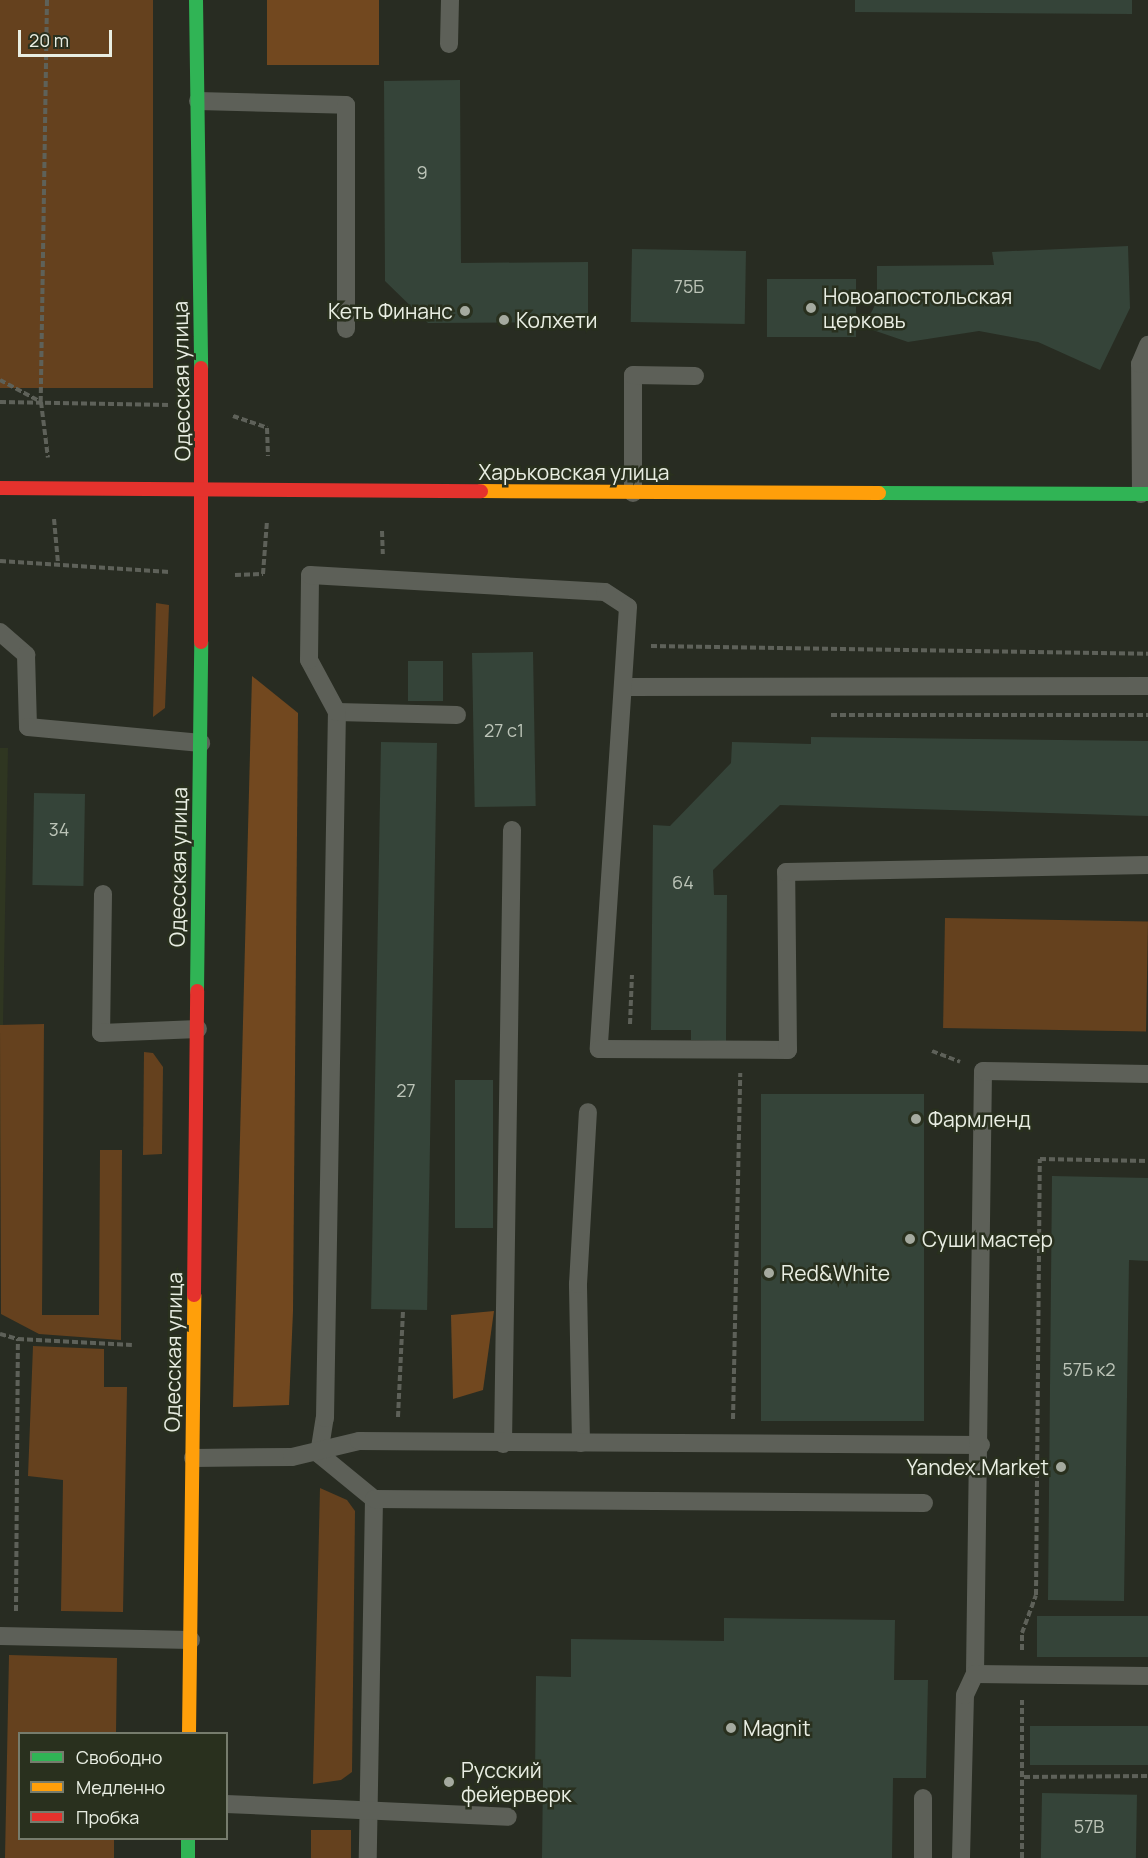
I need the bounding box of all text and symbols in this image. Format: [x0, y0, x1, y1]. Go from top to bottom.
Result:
scale bar [21, 18, 116, 56]
text: 20 m [29, 28, 69, 52]
house number: 9 [416, 161, 428, 183]
house number: 75Б [674, 275, 704, 297]
place label: Новоапостольская церковь [823, 283, 1012, 333]
place label: Кеть Финанс [328, 298, 453, 324]
street label: Одесская улица [167, 301, 195, 461]
marker: Новоапостольская церковь [804, 301, 818, 315]
marker: Кеть Финанс [458, 304, 472, 318]
place label: Колхети [516, 307, 597, 333]
marker: Колхети [497, 313, 511, 327]
street label: Харьковская улица [479, 459, 669, 485]
house number: 27 с1 [484, 719, 524, 741]
street label: Одесская улица [164, 787, 192, 947]
house number: 34 [49, 818, 69, 840]
house number: 64 [672, 871, 694, 893]
house number: 27 [396, 1079, 416, 1101]
place label: Фармленд [928, 1106, 1031, 1132]
marker: Фармленд [909, 1112, 923, 1126]
place label: Суши мастер [922, 1226, 1053, 1252]
marker: Суши мастер [903, 1232, 917, 1246]
place label: Red&White [781, 1260, 890, 1286]
marker: Red&White [762, 1266, 776, 1280]
street label: Одесская улица [159, 1272, 187, 1432]
house number: 57Б к2 [1062, 1358, 1116, 1380]
place label: Yandex.Market [906, 1454, 1049, 1480]
marker: Yandex.Market [1054, 1460, 1068, 1474]
place label: Magnit [743, 1715, 811, 1741]
marker: Magnit [724, 1721, 738, 1735]
legend [18, 1732, 228, 1840]
text: Свободно [76, 1745, 162, 1769]
place label: Русский фейерверк [461, 1757, 571, 1807]
text: Медленно [76, 1775, 165, 1799]
marker: Русский фейерверк [442, 1775, 456, 1789]
text: Пробка [76, 1805, 139, 1829]
house number: 57В [1074, 1815, 1104, 1837]

